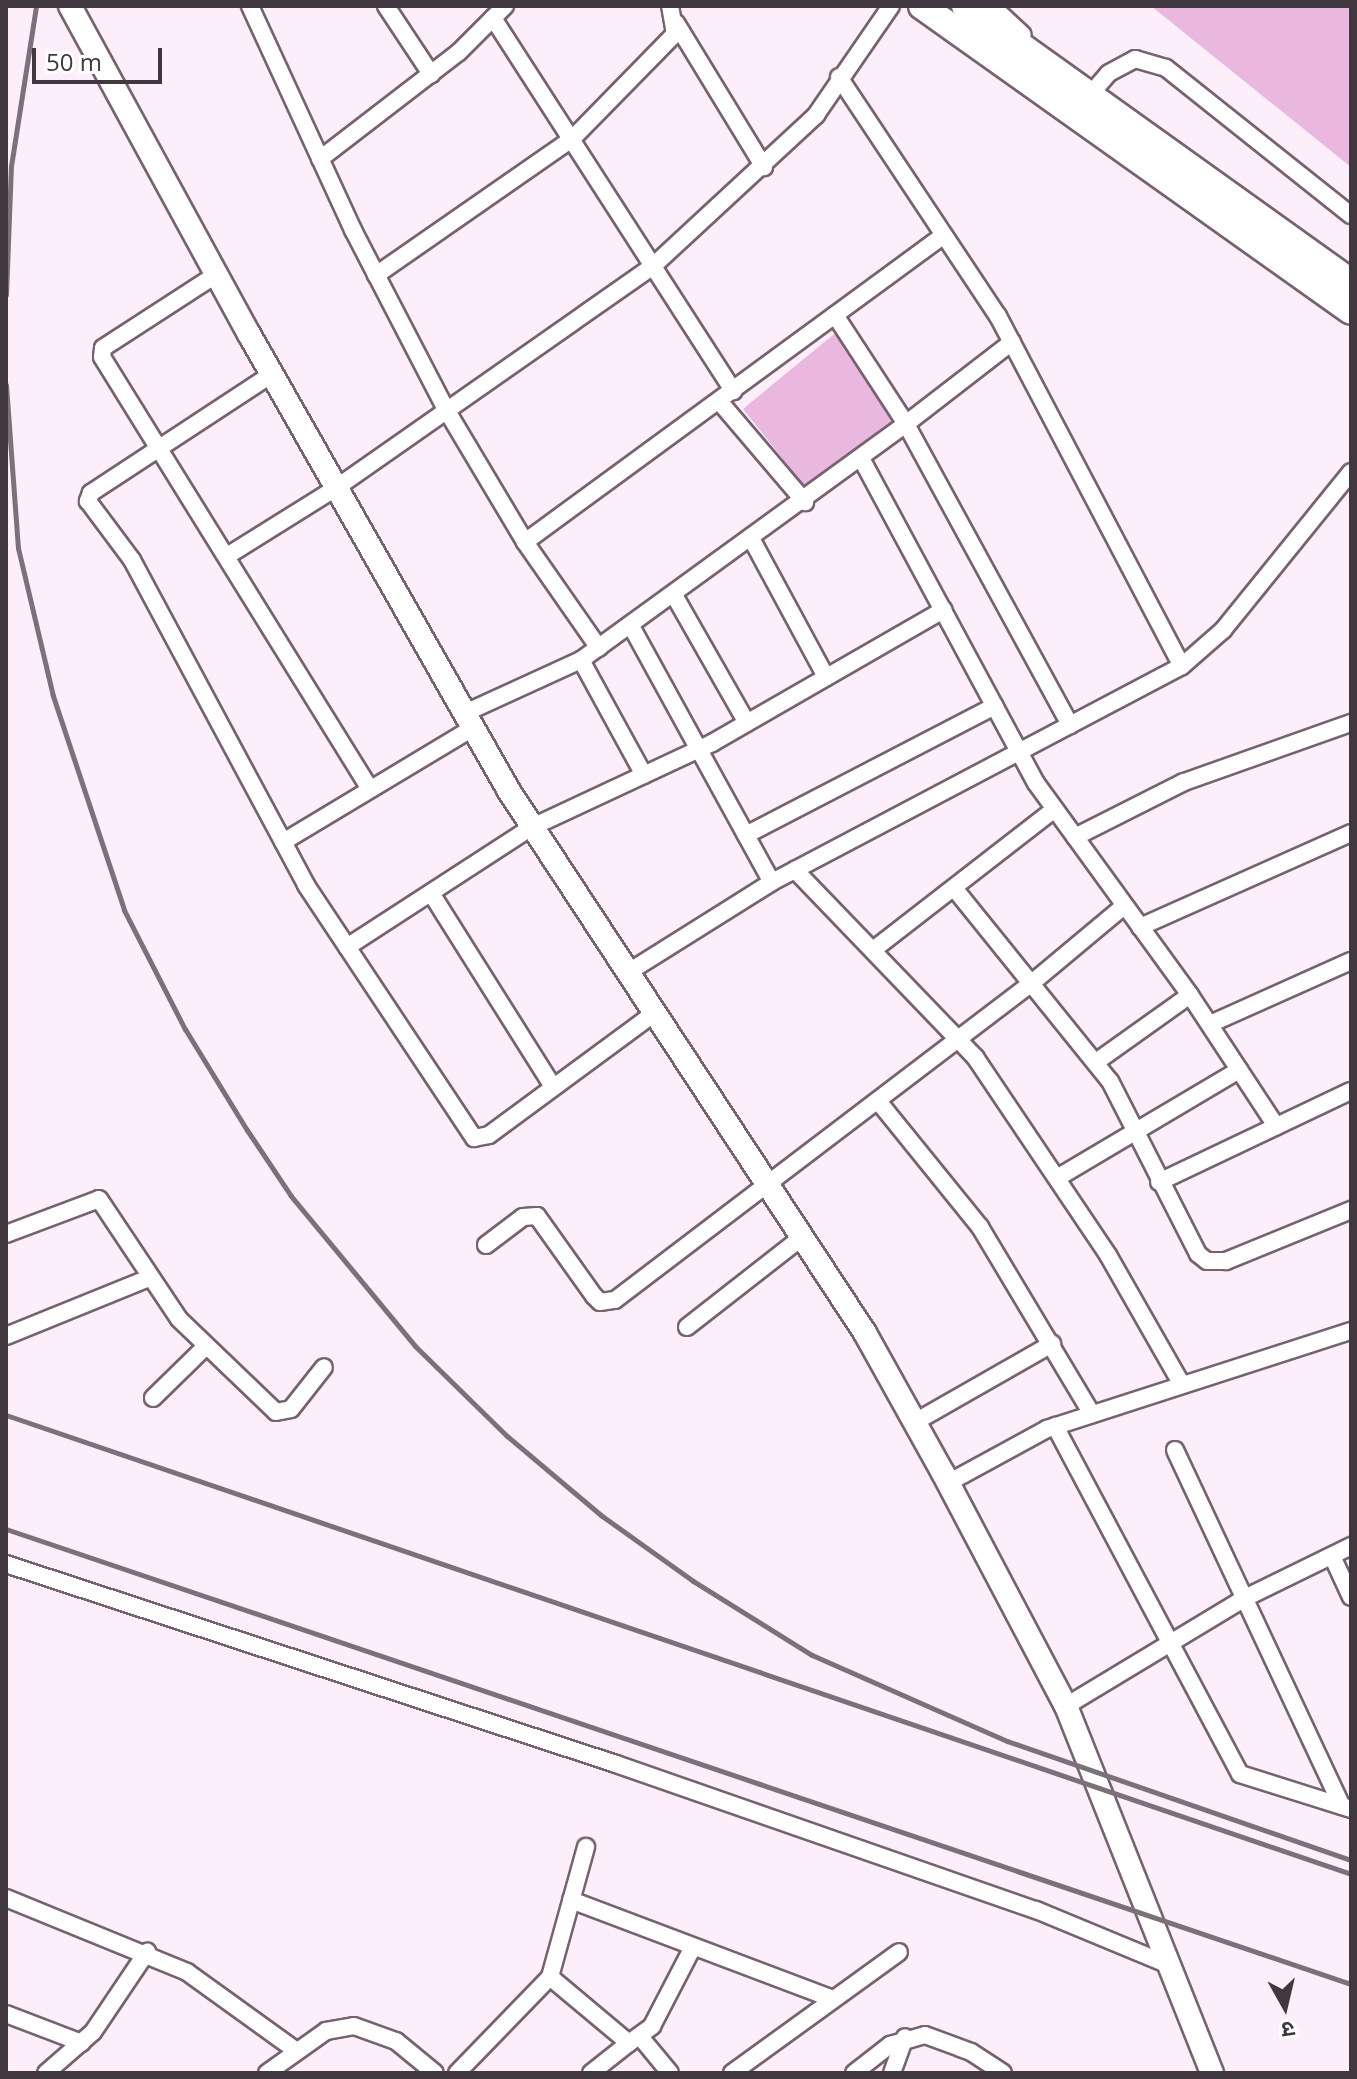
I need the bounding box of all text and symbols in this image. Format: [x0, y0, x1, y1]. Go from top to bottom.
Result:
scale bar [36, 32, 166, 82]
text: 50 m [46, 45, 102, 78]
north arrow [1245, 1967, 1325, 2047]
text: उ [1280, 2015, 1297, 2047]

